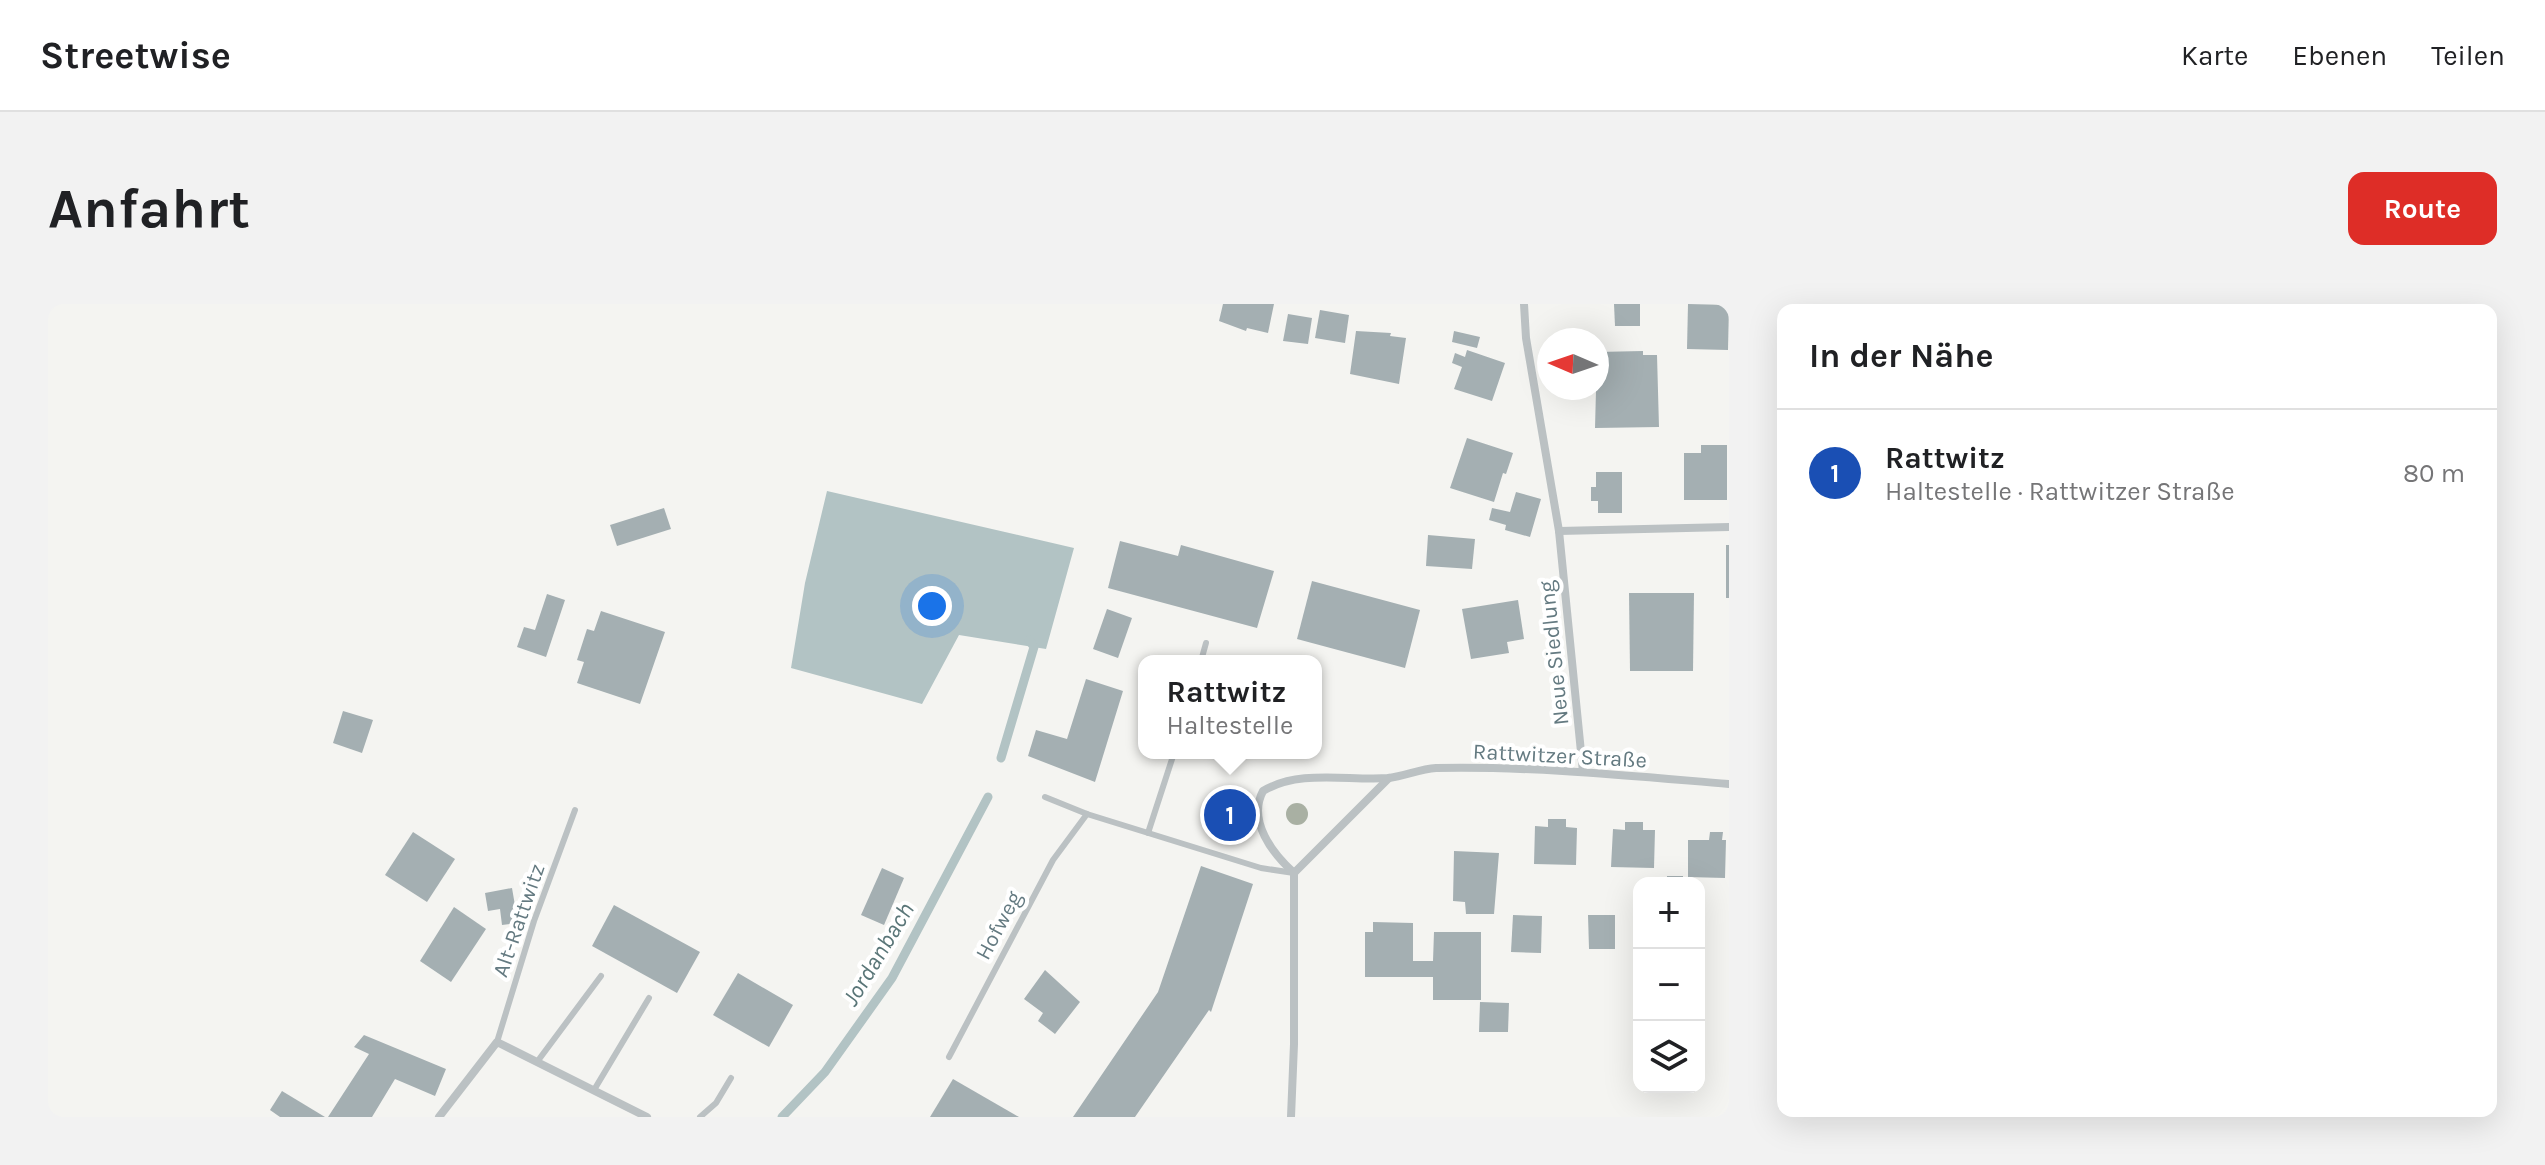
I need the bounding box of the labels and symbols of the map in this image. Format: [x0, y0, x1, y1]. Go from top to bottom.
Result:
north arrow [1537, 328, 1609, 400]
street label: Neue Siedlung [1533, 579, 1575, 727]
your location [912, 586, 952, 626]
street label: Rattwitzer Straße [1472, 738, 1648, 774]
pin: 1 [1204, 785, 1256, 845]
street label: Alt-Rattwitz [487, 860, 550, 980]
street label: Hofweg [970, 886, 1028, 964]
water label: Jordanbach [836, 897, 920, 1011]

